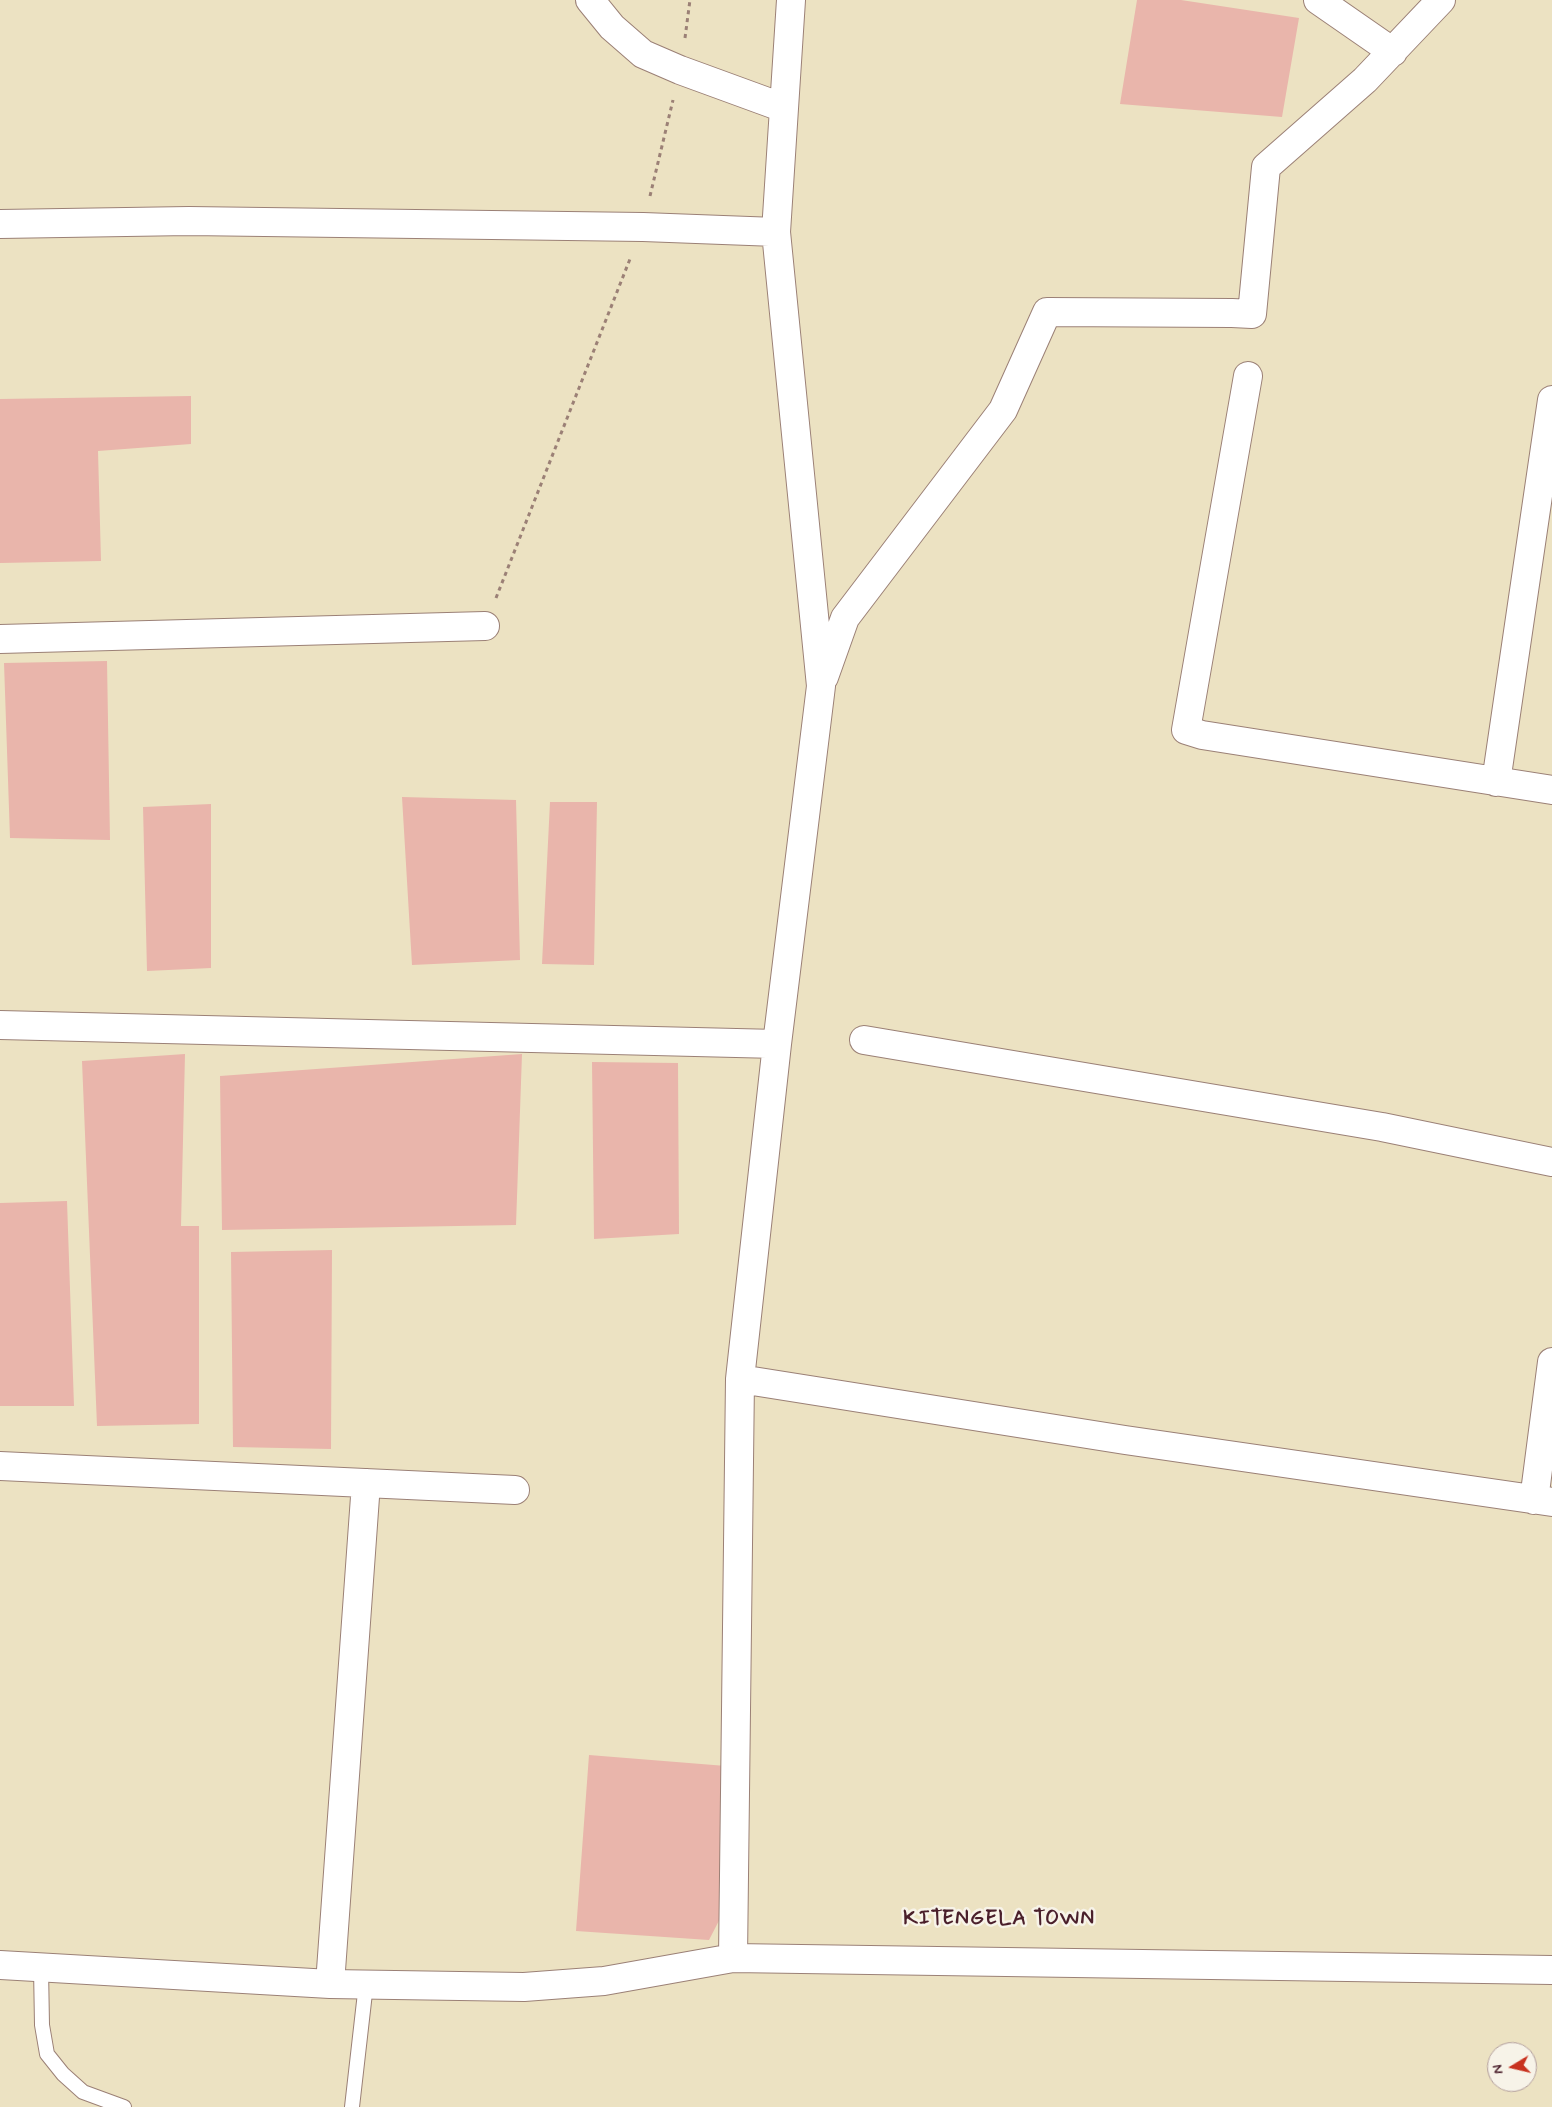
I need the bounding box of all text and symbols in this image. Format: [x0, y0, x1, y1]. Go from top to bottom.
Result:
district label: KITENGELA TOWN [900, 1907, 1098, 1933]
north arrow [1487, 2042, 1537, 2092]
text: N [1489, 2063, 1508, 2075]

